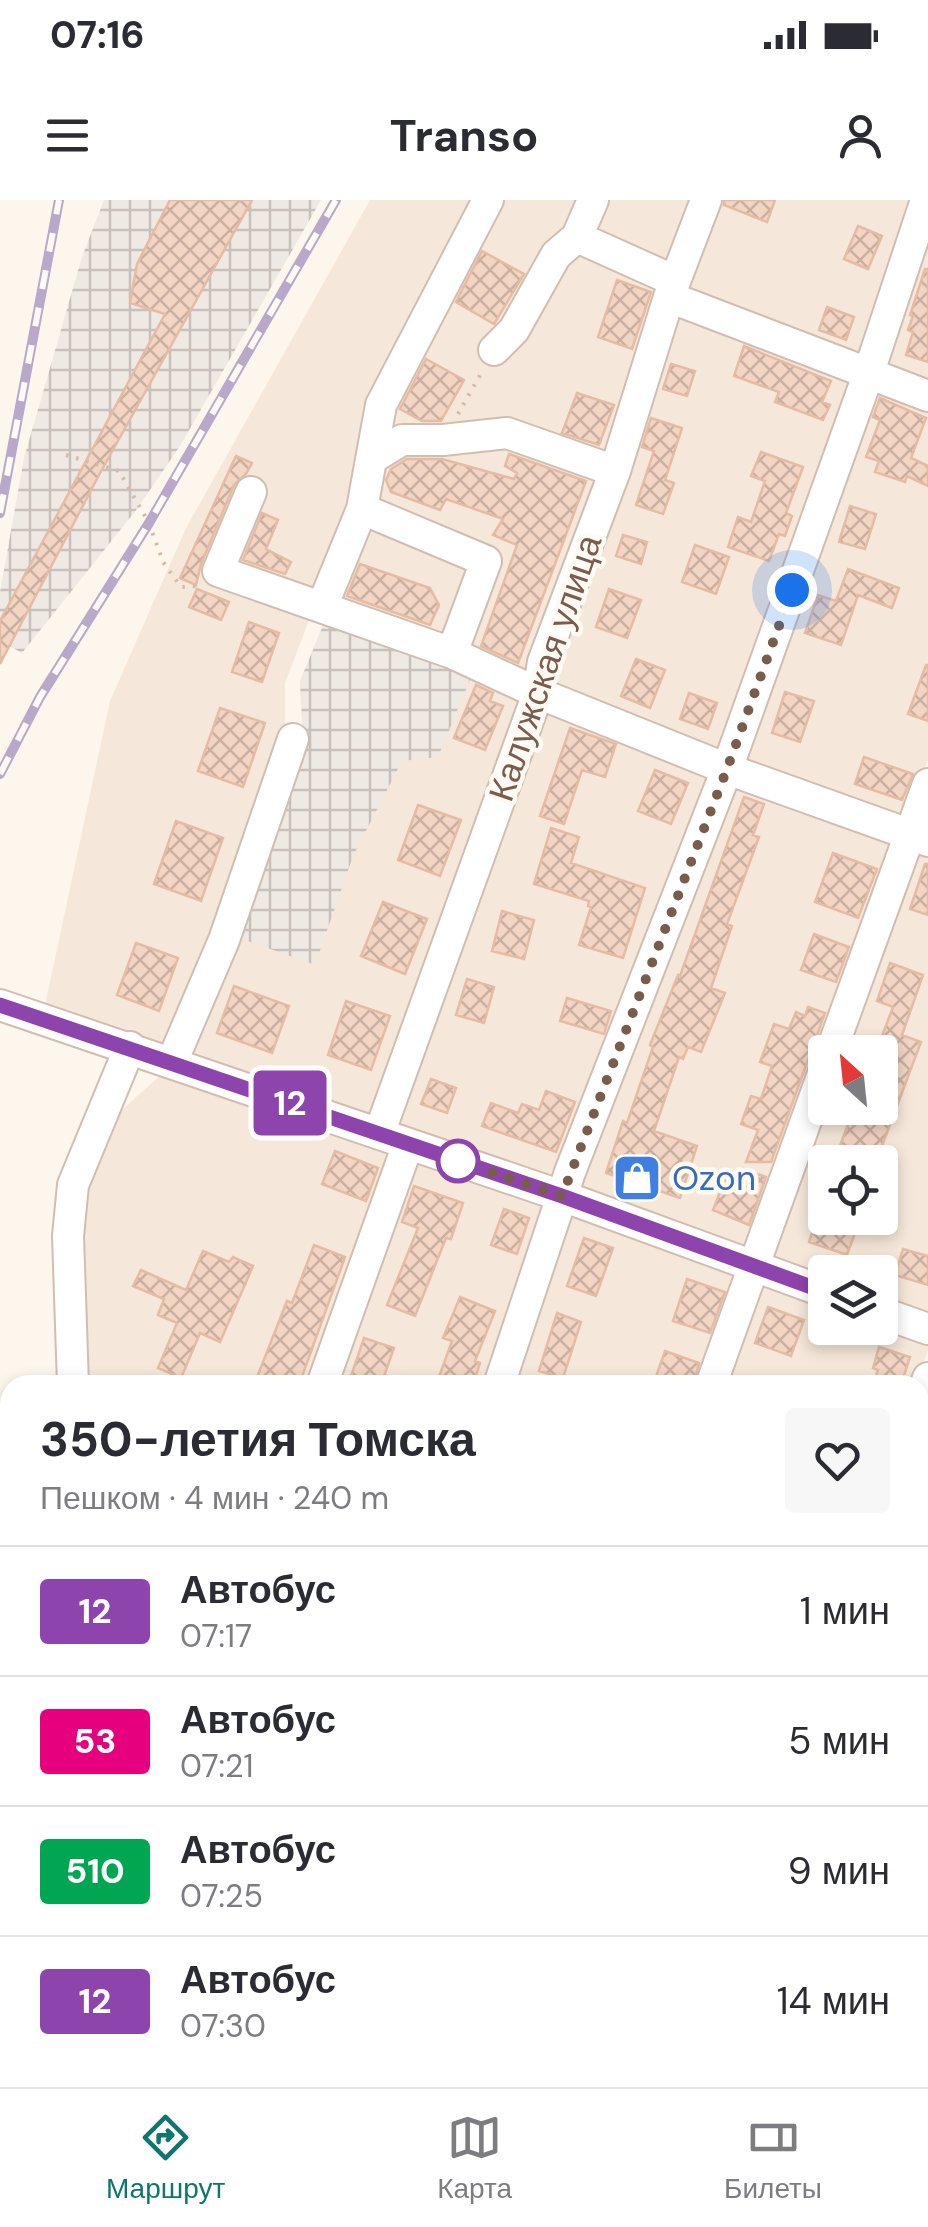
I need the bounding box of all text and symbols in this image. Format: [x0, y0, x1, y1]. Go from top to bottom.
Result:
text: 07:16 [50, 10, 145, 60]
text: Transo [390, 106, 538, 165]
icon: menu [40, 108, 95, 163]
icon: person [833, 108, 888, 163]
street label: Калужская улица [478, 528, 612, 807]
your location [767, 565, 817, 615]
north arrow [808, 1035, 898, 1125]
map controls [808, 1035, 898, 1345]
line badge: 12 [245, 1070, 335, 1136]
text: 12 [274, 1080, 306, 1126]
unlabelled marker [437, 1140, 479, 1182]
button: locate [808, 1145, 898, 1235]
shop icon: Ozon [611, 1152, 663, 1204]
place label: Ozon [672, 1155, 756, 1201]
button: layers [808, 1255, 898, 1345]
text: 350-летия Томска [40, 1408, 476, 1471]
button: heart [785, 1408, 890, 1513]
text: Пешком · 4 мин · 240 m [40, 1477, 389, 1519]
text: Автобус [180, 1565, 336, 1615]
text: 1 мин [800, 1586, 890, 1636]
text: 12 [79, 1588, 111, 1634]
text: 07:17 [180, 1615, 252, 1657]
text: Автобус [180, 1695, 336, 1745]
text: 5 мин [788, 1716, 890, 1766]
text: 53 [74, 1718, 116, 1764]
text: 07:21 [180, 1745, 253, 1787]
text: Автобус [180, 1825, 336, 1875]
text: 9 мин [788, 1846, 890, 1896]
text: 510 [65, 1848, 125, 1894]
text: 07:25 [180, 1875, 263, 1917]
text: Автобус [180, 1955, 336, 2005]
text: 14 мин [777, 1976, 890, 2026]
text: 12 [79, 1978, 111, 2024]
text: 07:30 [180, 2005, 266, 2047]
tab: Маршрут [106, 2110, 225, 2207]
tab: Карта [437, 2110, 512, 2207]
tab: Билеты [724, 2110, 822, 2207]

